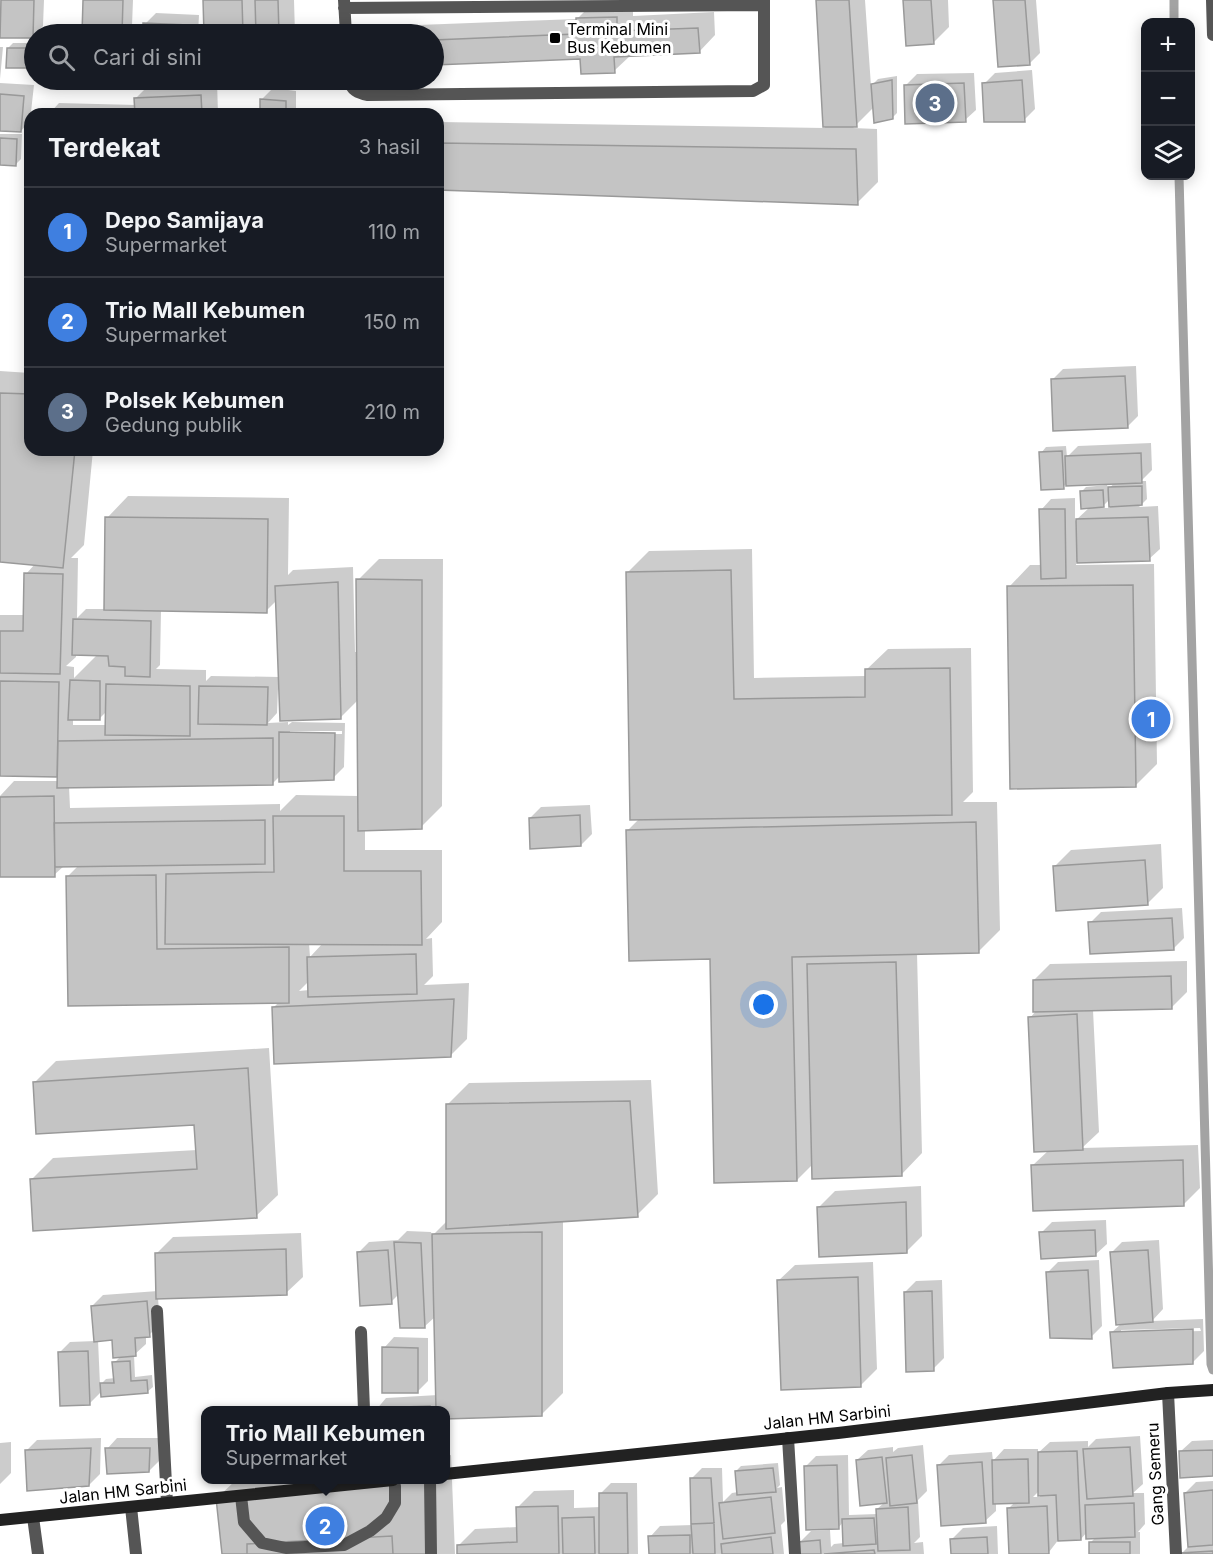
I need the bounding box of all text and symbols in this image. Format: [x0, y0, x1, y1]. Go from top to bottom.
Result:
map controls [1141, 18, 1195, 180]
button: + [1141, 18, 1195, 72]
place label: Terminal Mini Bus Kebumen [567, 19, 671, 57]
search box [24, 24, 444, 90]
marker: Terminal Mini Bus Kebumen [548, 31, 562, 45]
icon: search [45, 41, 78, 74]
text: Cari di sini [93, 44, 202, 70]
button: − [1141, 72, 1195, 126]
pin: 3 [916, 80, 954, 126]
button: layers [1141, 126, 1195, 180]
text: Terdekat [48, 132, 160, 163]
text: 3 hasil [359, 135, 420, 159]
text: Depo Samijaya [105, 207, 264, 233]
text: 1 [63, 220, 72, 244]
text: 110 m [368, 220, 420, 244]
text: Supermarket [105, 233, 227, 257]
text: Trio Mall Kebumen [105, 297, 305, 323]
text: 2 [61, 310, 74, 334]
text: 150 m [364, 310, 420, 334]
text: Supermarket [105, 323, 227, 347]
text: Polsek Kebumen [105, 387, 284, 413]
text: 3 [61, 400, 74, 424]
text: 210 m [364, 400, 420, 424]
text: Gedung publik [105, 413, 242, 437]
pin: 1 [1132, 696, 1170, 742]
your location [749, 990, 778, 1019]
street label: Jalan HM Sarbini [762, 1400, 892, 1434]
popup [201, 1406, 450, 1484]
text: Trio Mall Kebumen [225, 1420, 426, 1446]
street label: Gang Semeru [1142, 1422, 1168, 1526]
text: Supermarket [225, 1446, 347, 1470]
street label: Jalan HM Sarbini [58, 1474, 188, 1508]
pin: 2 [306, 1504, 344, 1549]

